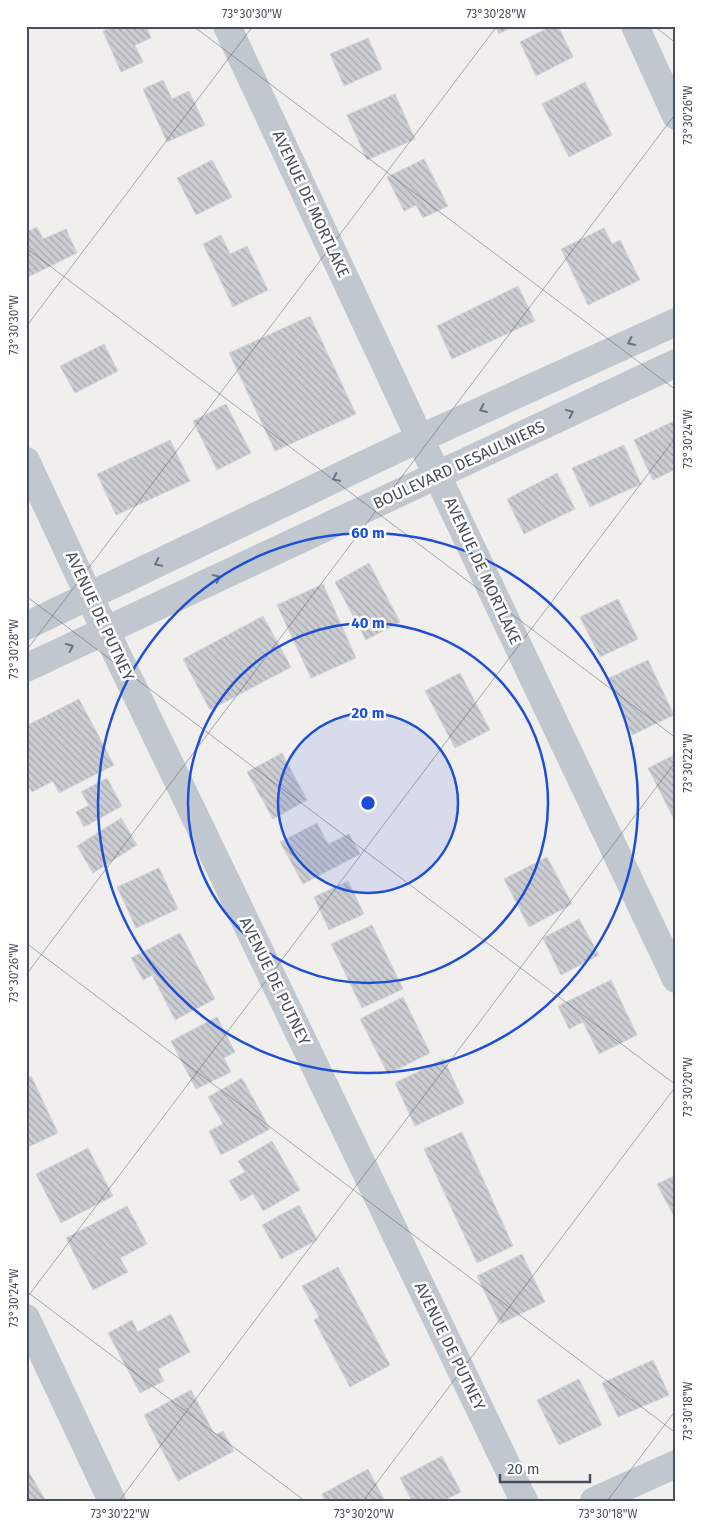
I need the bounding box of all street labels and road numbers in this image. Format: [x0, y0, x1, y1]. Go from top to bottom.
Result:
street label: AVENUE DE MORTLAKE [269, 128, 353, 280]
street label: BOULEVARD DESAULNIERS [370, 417, 548, 513]
street label: AVENUE DE MORTLAKE [441, 495, 525, 647]
street label: AVENUE DE PUTNEY [62, 548, 138, 684]
street label: AVENUE DE PUTNEY [236, 914, 314, 1048]
street label: AVENUE DE PUTNEY [411, 1279, 489, 1413]

